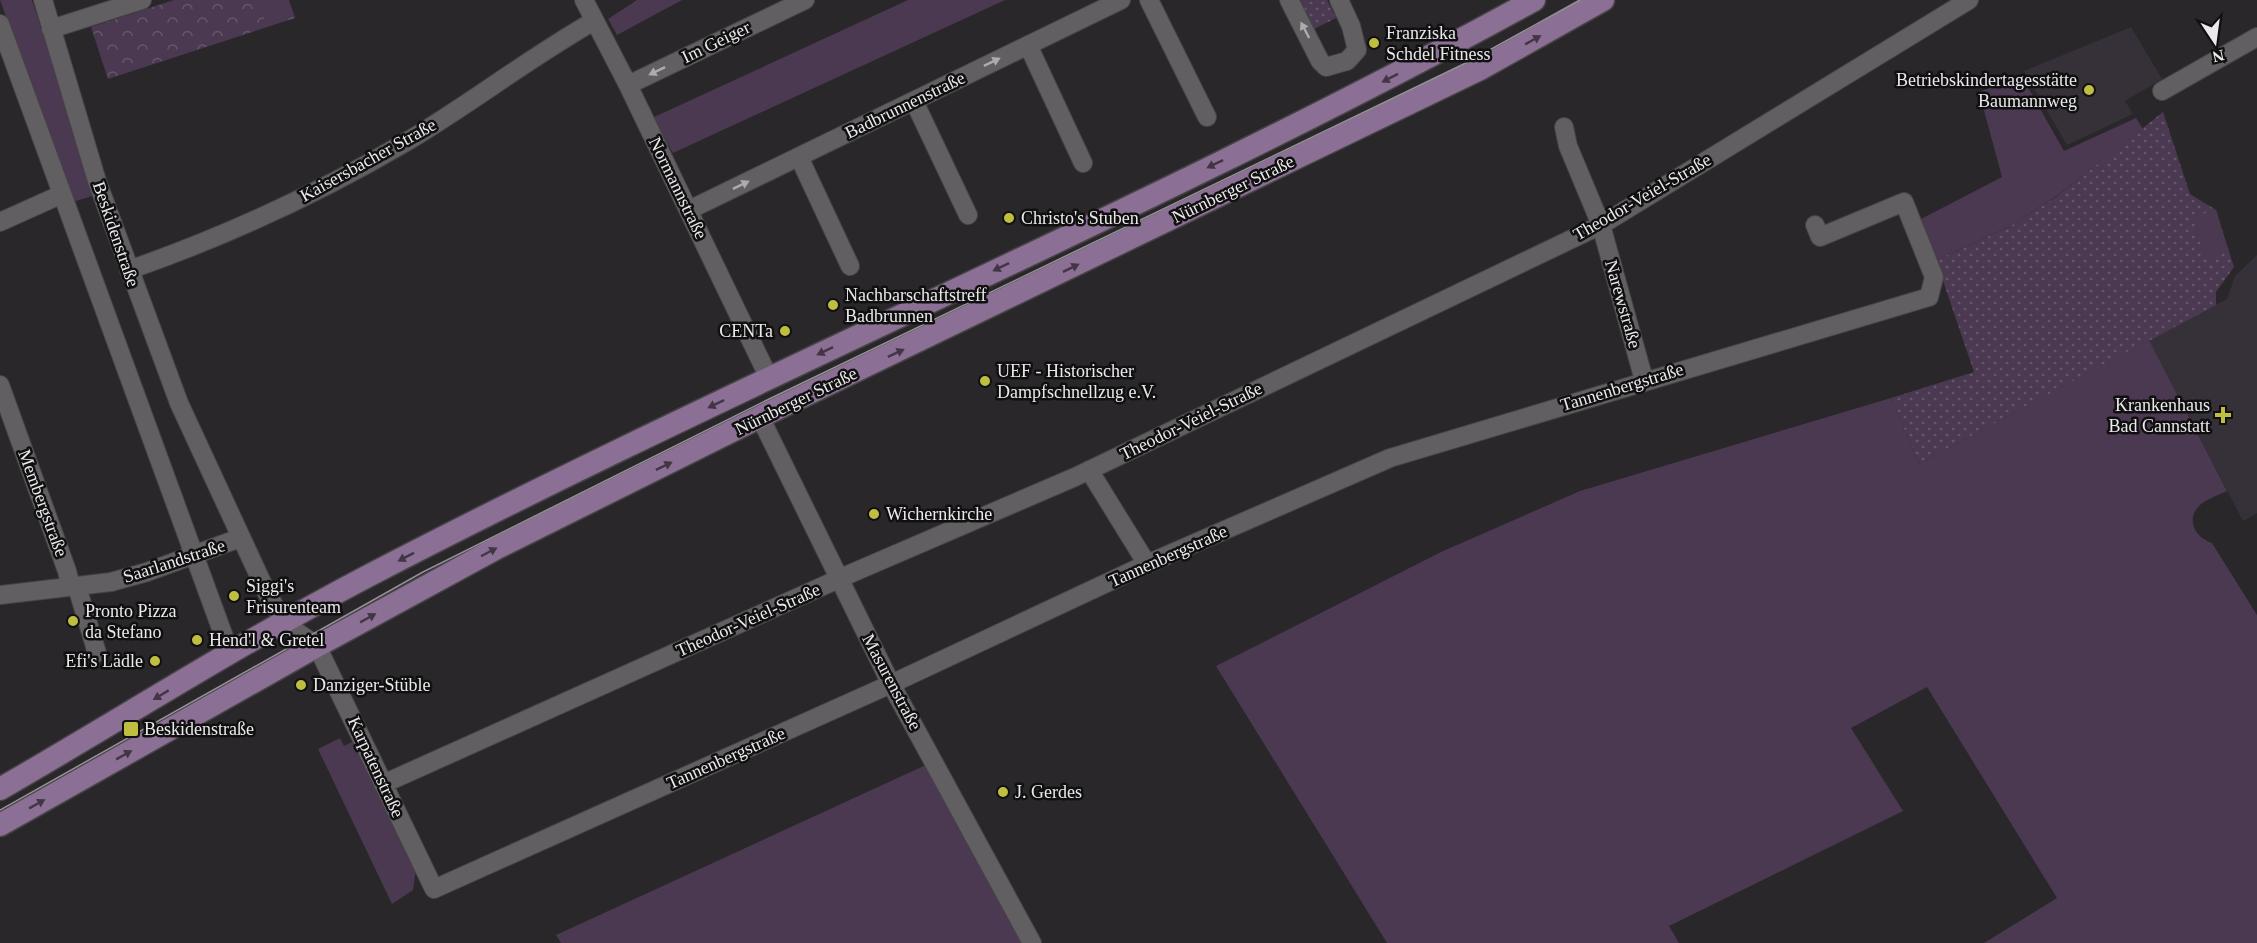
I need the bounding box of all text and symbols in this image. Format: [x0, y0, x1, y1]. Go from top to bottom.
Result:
north arrow [2185, 12, 2245, 72]
street label: Im Geiger [679, 17, 753, 67]
one-way arrow [1300, 22, 1310, 39]
place label: Franziska Schdel Fitness [1386, 23, 1491, 64]
one-way arrow [1525, 35, 1542, 45]
marker: Franziska Schdel Fitness [1367, 36, 1381, 50]
text: N [2210, 47, 2226, 66]
one-way arrow [984, 58, 1001, 67]
one-way arrow [649, 66, 666, 75]
street label: Badbrunnenstraße [842, 67, 968, 143]
place label: Betriebskindertagesstätte Baumannweg [1896, 70, 2077, 111]
one-way arrow [1381, 73, 1398, 83]
marker: Betriebskindertagesstätte Baumannweg [2082, 83, 2096, 97]
street label: Kaisersbacher Straße [296, 114, 440, 206]
street label: Normannstraße [645, 134, 711, 242]
street label: Theodor-Veiel-Straße [1570, 149, 1714, 245]
street label: Nürnberger Straße [1169, 151, 1297, 227]
one-way arrow [1207, 160, 1224, 169]
street label: Beskidenstraße [89, 179, 143, 289]
one-way arrow [733, 180, 750, 189]
place label: Christo's Stuben [1021, 208, 1139, 228]
marker: Christo's Stuben [1002, 211, 1016, 225]
street label: Narewstraße [1601, 258, 1645, 350]
one-way arrow [993, 262, 1010, 271]
one-way arrow [1063, 263, 1080, 272]
place label: Nachbarschaftstreff Badbrunnen [845, 285, 987, 326]
marker: Nachbarschaftstreff Badbrunnen [826, 298, 840, 312]
place label: CENTa [719, 321, 773, 341]
marker: CENTa [778, 324, 792, 338]
one-way arrow [817, 346, 834, 355]
one-way arrow [887, 349, 904, 358]
street label: Tannenbergstraße [1558, 359, 1686, 415]
place label: UEF - Historischer Dampfschnellzug e.V. [997, 361, 1156, 402]
street label: Nürnberger Straße [732, 363, 860, 439]
marker: UEF - Historischer Dampfschnellzug e.V. [978, 374, 992, 388]
street label: Theodor-Veiel-Straße [1117, 378, 1265, 464]
place label: Krankenhaus Bad Cannstatt [2109, 395, 2210, 436]
one-way arrow [708, 399, 725, 408]
marker: Krankenhaus Bad Cannstatt [2214, 406, 2232, 424]
street label: Membergstraße [14, 447, 72, 559]
one-way arrow [655, 461, 672, 470]
place label: Wichernkirche [886, 504, 992, 524]
marker: Wichernkirche [867, 507, 881, 521]
street label: Tannenbergstraße [1106, 521, 1230, 591]
street label: Saarlandstraße [121, 535, 227, 587]
one-way arrow [481, 547, 498, 557]
one-way arrow [397, 552, 414, 562]
place label: Siggi's Frisurenteam [246, 576, 341, 617]
street label: Theodor-Veiel-Straße [673, 579, 823, 661]
marker: Siggi's Frisurenteam [227, 589, 241, 603]
place label: Pronto Pizza da Stefano [85, 601, 177, 642]
one-way arrow [360, 613, 377, 623]
marker: Pronto Pizza da Stefano [66, 614, 80, 628]
place label: Hend'l & Gretel [209, 630, 324, 650]
street label: Masurenstraße [858, 631, 926, 733]
marker: Hend'l & Gretel [190, 633, 204, 647]
place label: Efi's Lädle [65, 651, 143, 671]
marker: Efi's Lädle [148, 654, 162, 668]
place label: Danziger-Stüble [313, 675, 431, 695]
marker: Danziger-Stüble [294, 678, 308, 692]
one-way arrow [153, 689, 169, 700]
street label: Karpatenstraße [344, 713, 408, 821]
place label: Beskidenstraße [144, 719, 254, 739]
marker: Beskidenstraße [122, 720, 140, 738]
street label: Tannenbergstraße [664, 723, 788, 793]
one-way arrow [116, 750, 133, 760]
place label: J. Gerdes [1015, 782, 1082, 802]
marker: J. Gerdes [996, 785, 1010, 799]
one-way arrow [28, 799, 45, 809]

